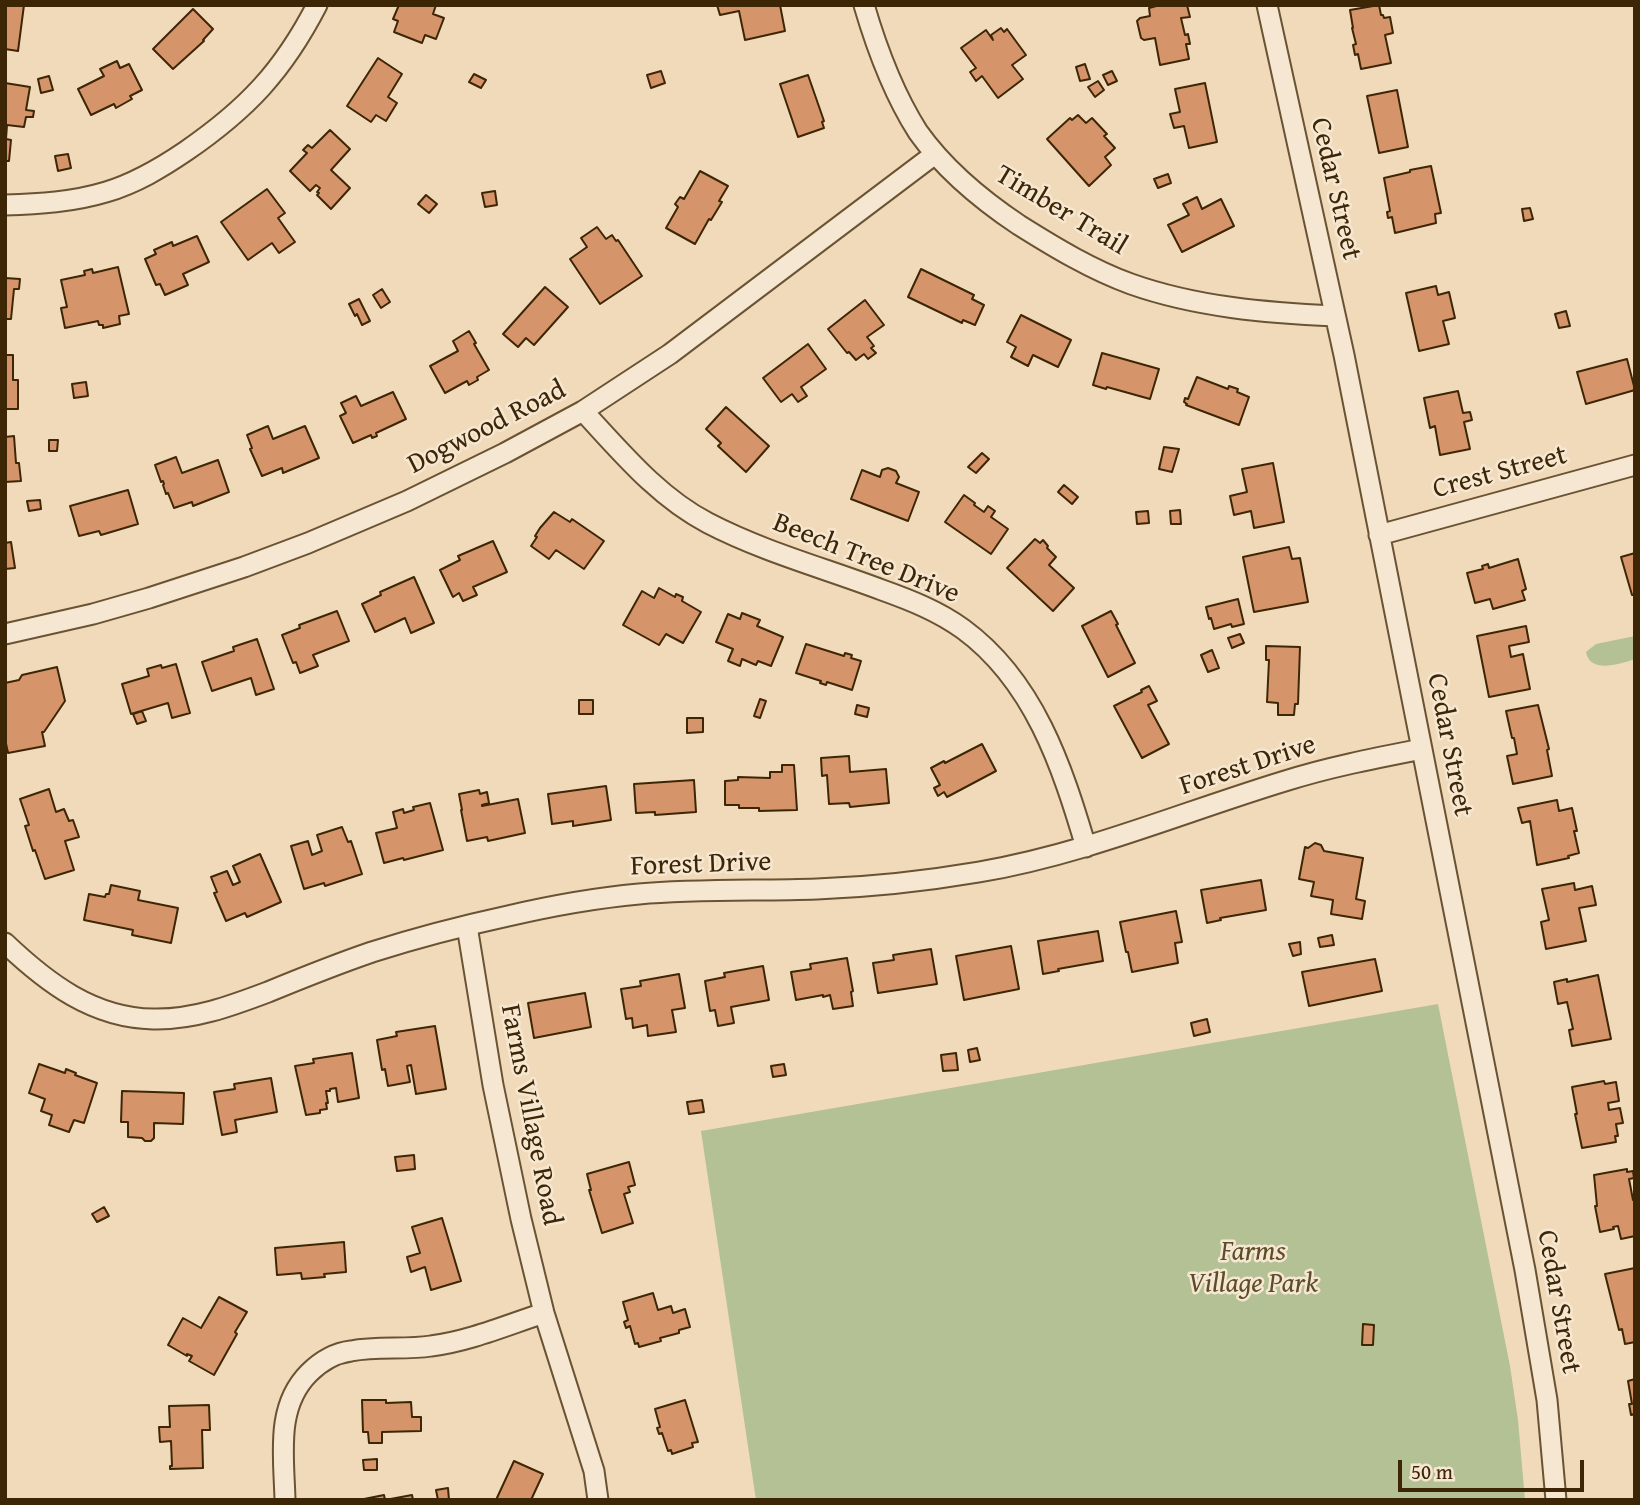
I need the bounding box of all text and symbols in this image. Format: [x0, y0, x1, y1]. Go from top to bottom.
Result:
street label: Cedar Street [1302, 115, 1368, 263]
street label: Timber Trail [989, 159, 1133, 263]
street label: Dogwood Road [402, 374, 572, 482]
street label: Crest Street [1429, 439, 1571, 507]
street label: Beech Tree Drive [768, 506, 964, 612]
street label: Cedar Street [1419, 671, 1479, 819]
street label: Forest Drive [1176, 728, 1320, 804]
street label: Forest Drive [630, 846, 772, 884]
street label: Farms Village Road [492, 1002, 568, 1228]
street label: Cedar Street [1529, 1228, 1587, 1376]
park label: Farms Village Park [1188, 1236, 1318, 1302]
scale bar [1402, 1446, 1588, 1490]
text: 50 m [1411, 1456, 1453, 1487]

